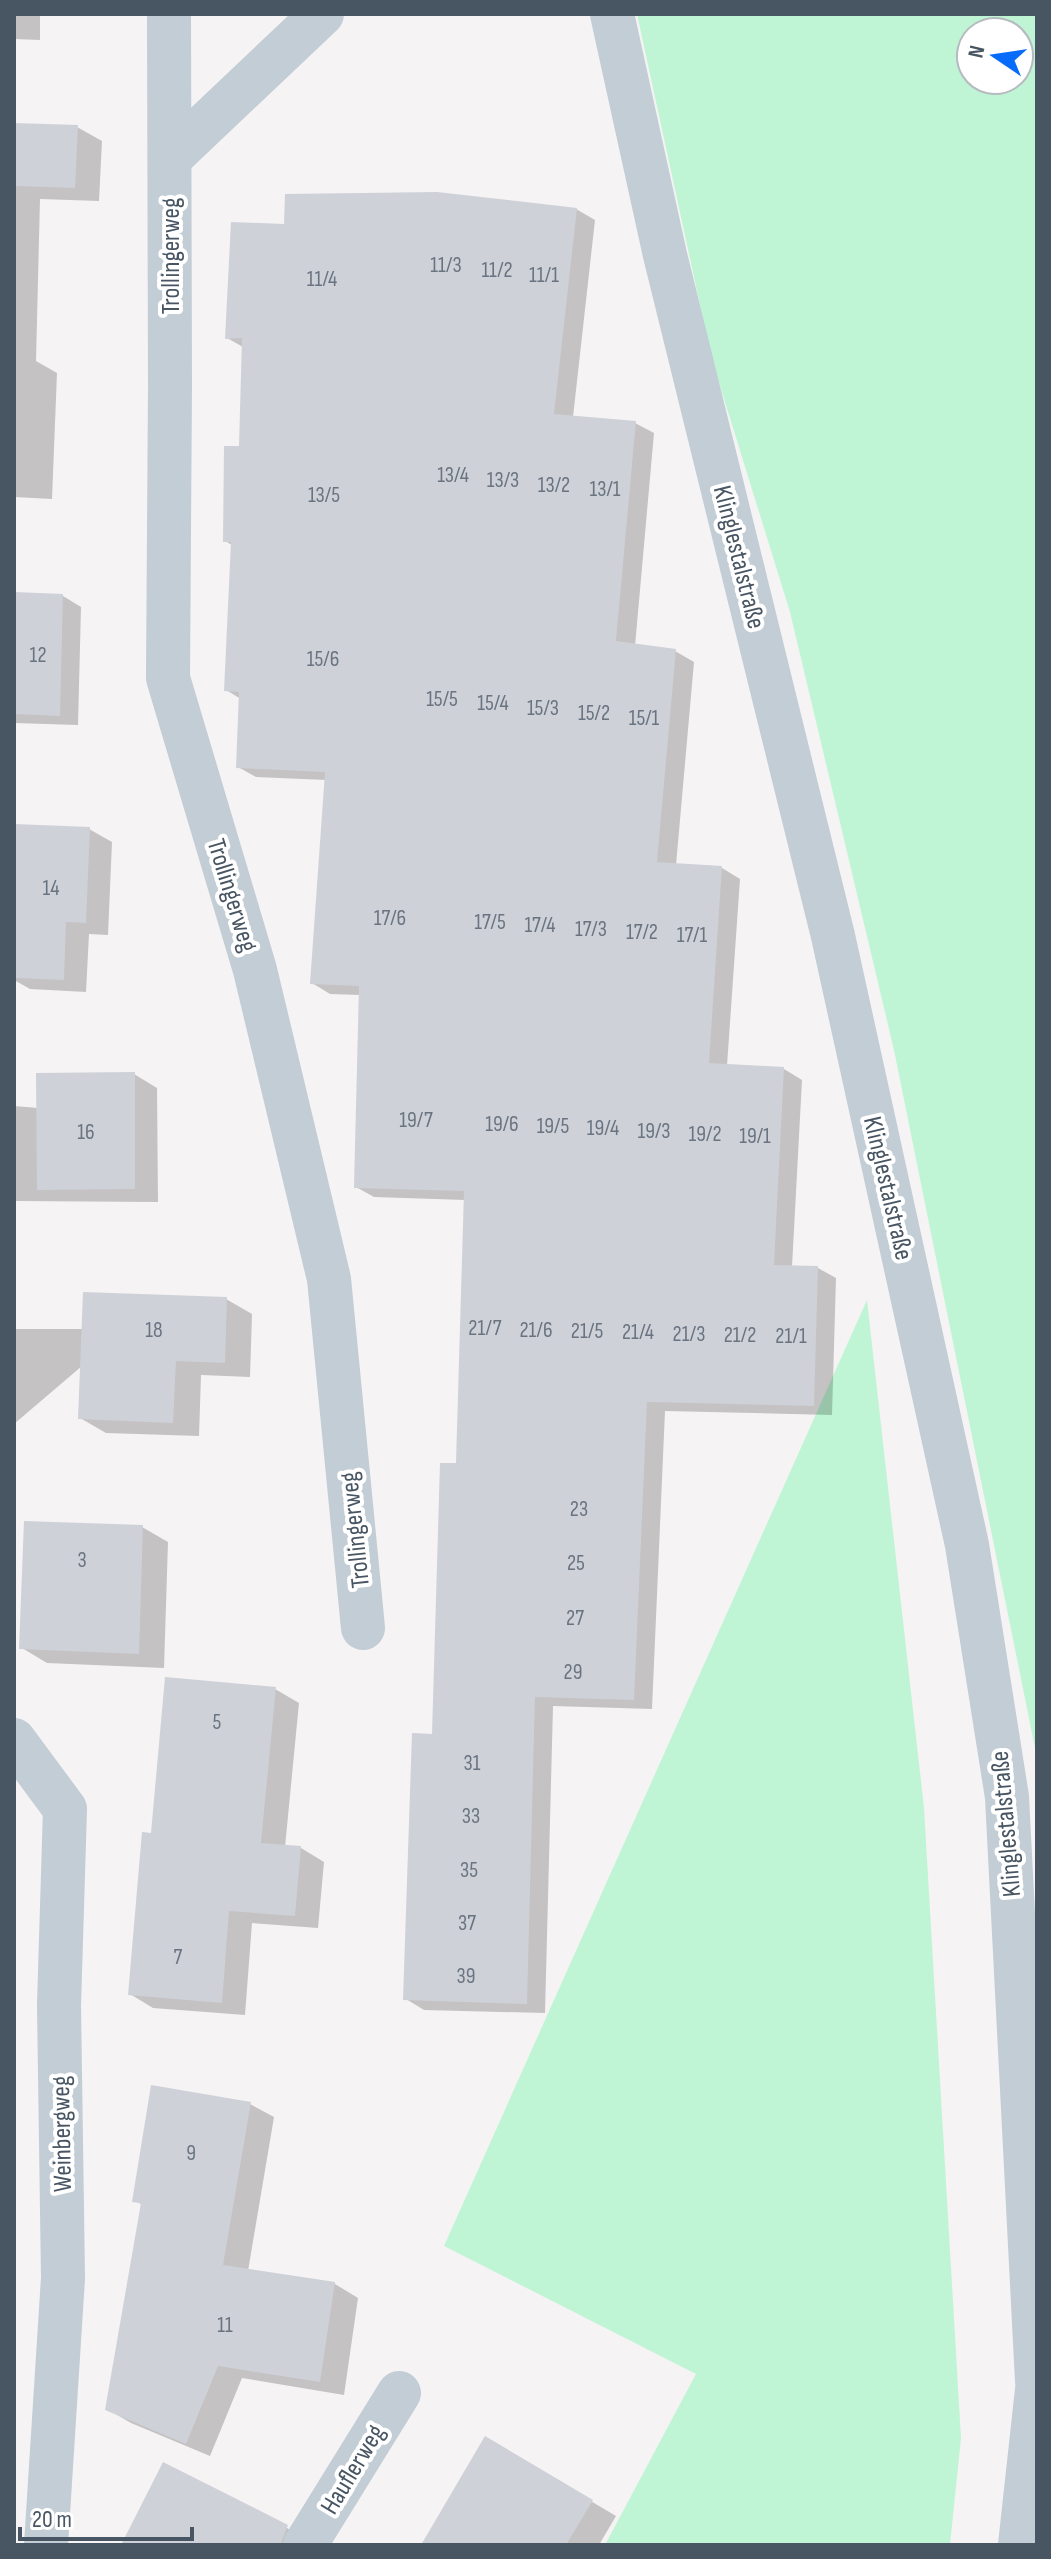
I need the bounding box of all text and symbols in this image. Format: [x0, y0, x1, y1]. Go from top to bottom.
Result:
north arrow [955, 16, 1035, 96]
text: N [962, 43, 991, 61]
street label: Trollingerweg [156, 198, 187, 314]
house number: 11/3 [430, 252, 462, 279]
house number: 11/2 [481, 257, 513, 284]
house number: 11/1 [529, 262, 559, 289]
house number: 11/4 [307, 266, 337, 293]
house number: 13/4 [437, 462, 469, 489]
house number: 13/3 [487, 467, 519, 494]
house number: 13/2 [538, 472, 570, 499]
house number: 13/1 [589, 476, 621, 503]
house number: 13/5 [308, 482, 340, 509]
street label: Klinglestalstraße [706, 483, 771, 632]
house number: 12 [29, 642, 47, 669]
house number: 15/6 [307, 646, 339, 673]
house number: 15/5 [426, 686, 458, 713]
house number: 15/4 [477, 690, 509, 717]
house number: 15/3 [527, 695, 559, 722]
house number: 15/2 [578, 700, 610, 727]
house number: 15/1 [629, 705, 660, 732]
street label: Trollingerweg [200, 835, 263, 956]
house number: 14 [43, 875, 59, 902]
house number: 17/6 [374, 905, 406, 932]
house number: 17/5 [474, 909, 506, 936]
house number: 17/4 [524, 912, 556, 939]
house number: 17/3 [575, 916, 607, 943]
house number: 17/2 [626, 919, 658, 946]
house number: 17/1 [677, 922, 708, 949]
house number: 19/7 [399, 1107, 433, 1134]
house number: 19/6 [485, 1111, 519, 1138]
house number: 19/5 [537, 1113, 570, 1140]
street label: Klinglestalstraße [856, 1113, 919, 1263]
house number: 19/4 [587, 1115, 619, 1142]
house number: 19/3 [637, 1118, 671, 1145]
house number: 16 [77, 1119, 95, 1146]
house number: 19/2 [689, 1121, 721, 1148]
house number: 19/1 [739, 1123, 771, 1150]
house number: 21/7 [468, 1315, 502, 1342]
house number: 18 [145, 1317, 163, 1344]
house number: 21/6 [519, 1317, 553, 1344]
house number: 21/5 [571, 1318, 603, 1345]
house number: 21/4 [622, 1319, 654, 1346]
house number: 21/3 [673, 1321, 705, 1348]
house number: 21/2 [724, 1322, 756, 1349]
house number: 21/1 [775, 1323, 807, 1350]
street label: Trollingerweg [334, 1470, 377, 1589]
house number: 23 [570, 1496, 588, 1523]
house number: 3 [77, 1547, 87, 1574]
house number: 25 [567, 1550, 585, 1577]
house number: 27 [566, 1605, 584, 1632]
house number: 29 [564, 1659, 582, 1686]
house number: 5 [213, 1709, 222, 1736]
house number: 31 [464, 1750, 481, 1777]
street label: Klinglestalstraße [985, 1750, 1028, 1898]
house number: 33 [462, 1803, 480, 1830]
house number: 35 [460, 1857, 478, 1884]
house number: 37 [458, 1910, 476, 1937]
house number: 7 [174, 1944, 183, 1971]
house number: 39 [457, 1963, 475, 1990]
street label: Weinbergweg [46, 2076, 79, 2192]
house number: 9 [186, 2140, 196, 2167]
house number: 11 [217, 2312, 233, 2339]
street label: Hauflerweg [314, 2419, 392, 2520]
scale bar [20, 2491, 192, 2541]
text: 20 m [32, 2505, 72, 2534]

